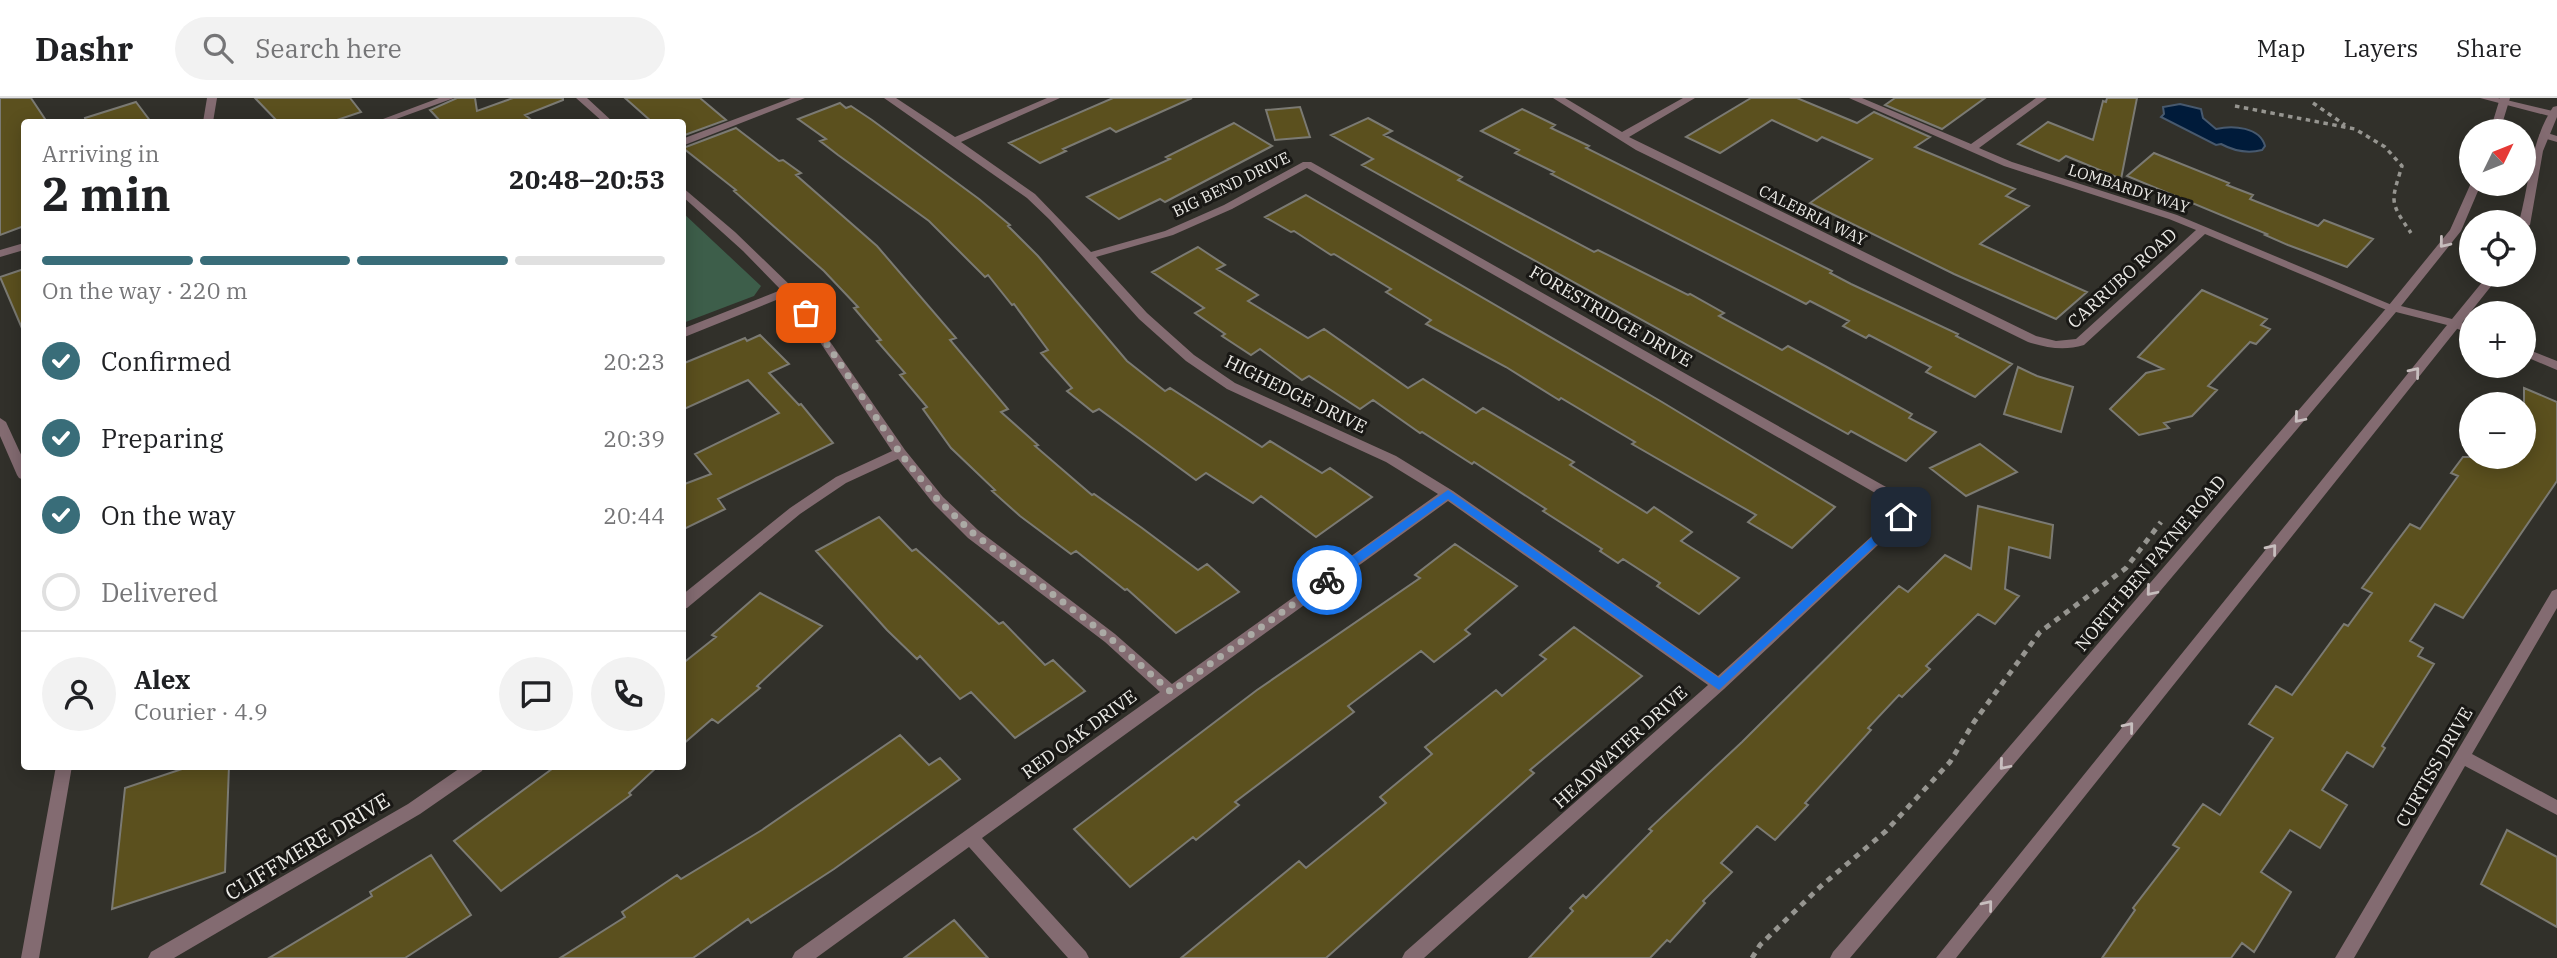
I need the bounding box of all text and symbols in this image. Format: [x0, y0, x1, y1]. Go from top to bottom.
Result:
search box [175, 17, 665, 80]
text: Dashr [35, 27, 133, 70]
icon: search [199, 29, 237, 67]
text: Search here [255, 31, 402, 65]
text: Map [2257, 32, 2305, 64]
text: Layers [2343, 32, 2418, 64]
text: Share [2456, 32, 2522, 64]
north arrow [2459, 119, 2536, 196]
map controls [2459, 119, 2536, 469]
text: Arriving in [42, 138, 159, 168]
street label: BIG BEND DRIVE [1169, 147, 1293, 221]
street label: LOMBARDY WAY [2066, 159, 2192, 217]
text: 20:48–20:53 [509, 162, 665, 196]
text: 2 min [42, 164, 171, 224]
street label: CALEBRIA WAY [1756, 180, 1870, 250]
button: locate [2459, 210, 2536, 287]
street label: CARRUBO ROAD [2062, 223, 2182, 333]
one-way arrow [2440, 236, 2453, 248]
street label: FORESTRIDGE DRIVE [1526, 260, 1696, 372]
text: On the way · 220 m [42, 275, 248, 305]
pin [776, 283, 836, 343]
icon: bag [787, 294, 825, 332]
button: + [2459, 301, 2536, 378]
icon: check [42, 342, 80, 380]
text: Confirmed [101, 344, 232, 378]
text: 20:23 [603, 346, 665, 376]
street label: HIGHEDGE DRIVE [1221, 350, 1371, 438]
one-way arrow [2406, 368, 2419, 380]
button: − [2459, 392, 2536, 469]
one-way arrow [2295, 410, 2307, 423]
icon: check [42, 419, 80, 457]
text: Preparing [101, 421, 223, 455]
text: 20:39 [603, 423, 665, 453]
street label: NORTH BEN PAYNE ROAD [2070, 470, 2230, 656]
pin [1871, 487, 1931, 547]
icon: check [42, 496, 80, 534]
text: On the way [101, 498, 235, 532]
icon: home [1882, 498, 1920, 536]
text: 20:44 [603, 500, 665, 530]
courier [1292, 545, 1362, 615]
one-way arrow [2264, 545, 2276, 558]
icon: bike [1308, 561, 1346, 599]
text: Delivered [101, 575, 218, 609]
one-way arrow [2147, 583, 2159, 596]
button: person [42, 657, 116, 731]
button: chat [499, 657, 573, 731]
button: phone [591, 657, 665, 731]
text: Alex [134, 662, 190, 696]
street label: HEADWATER DRIVE [1548, 681, 1692, 813]
street label: RED OAK DRIVE [1017, 685, 1141, 783]
text: Courier · 4.9 [134, 696, 268, 726]
street label: CURTISS DRIVE [2390, 703, 2478, 831]
one-way arrow [2121, 722, 2134, 734]
one-way arrow [2000, 756, 2012, 769]
street label: CLIFFMERE DRIVE [219, 786, 395, 906]
one-way arrow [1979, 900, 1992, 912]

